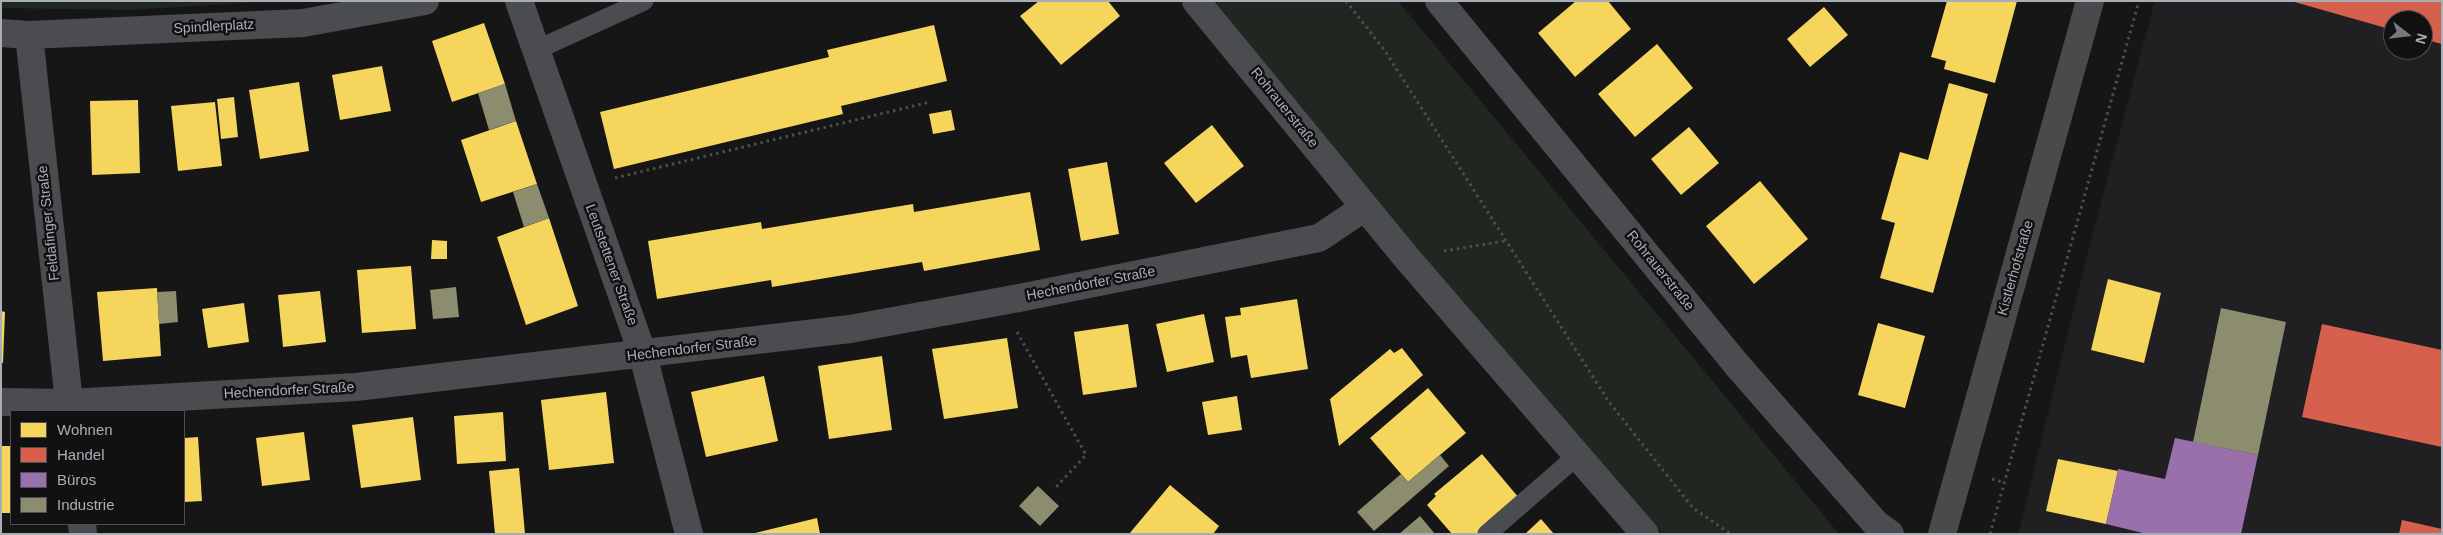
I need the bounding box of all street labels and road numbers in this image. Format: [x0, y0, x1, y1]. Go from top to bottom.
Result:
street label: Spindlerplatz [173, 16, 255, 38]
street label: Rohrauerstraße [1247, 65, 1321, 151]
street label: Feldafinger Straße [35, 164, 63, 282]
street label: Leutstettener Straße [581, 202, 641, 328]
street label: Kistlerhofstraße [1994, 219, 2038, 317]
street label: Rohrauerstraße [1623, 228, 1697, 314]
street label: Hechendorfer Straße [1025, 263, 1157, 305]
street label: Hechendorfer Straße [626, 333, 758, 365]
street label: Hechendorfer Straße [223, 379, 355, 403]

